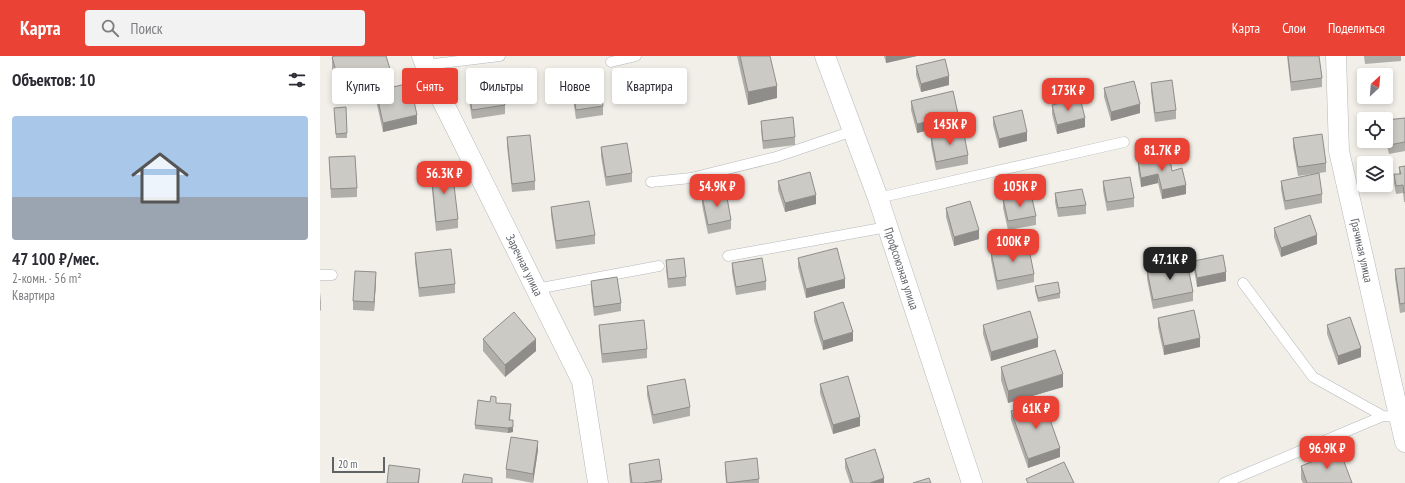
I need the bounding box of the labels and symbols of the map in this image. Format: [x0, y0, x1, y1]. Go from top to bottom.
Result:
north arrow [1357, 68, 1393, 104]
pin: 173K ₽ [1035, 78, 1101, 112]
pin: 145K ₽ [917, 112, 983, 146]
pin: 81.7K ₽ [1125, 138, 1199, 172]
pin: 56.3K ₽ [407, 161, 481, 195]
pin: 54.9K ₽ [680, 174, 754, 208]
pin: 105K ₽ [987, 174, 1053, 208]
street label: Грачиная улица [1348, 217, 1377, 284]
street label: Профсоюзная улица [881, 226, 922, 312]
pin: 100K ₽ [980, 229, 1046, 263]
street label: Заречная улица [503, 232, 546, 298]
pin: 47.1K ₽ [1133, 247, 1207, 281]
pin: 61K ₽ [1008, 396, 1064, 430]
pin: 96.9K ₽ [1290, 436, 1364, 470]
scale bar [332, 455, 385, 474]

